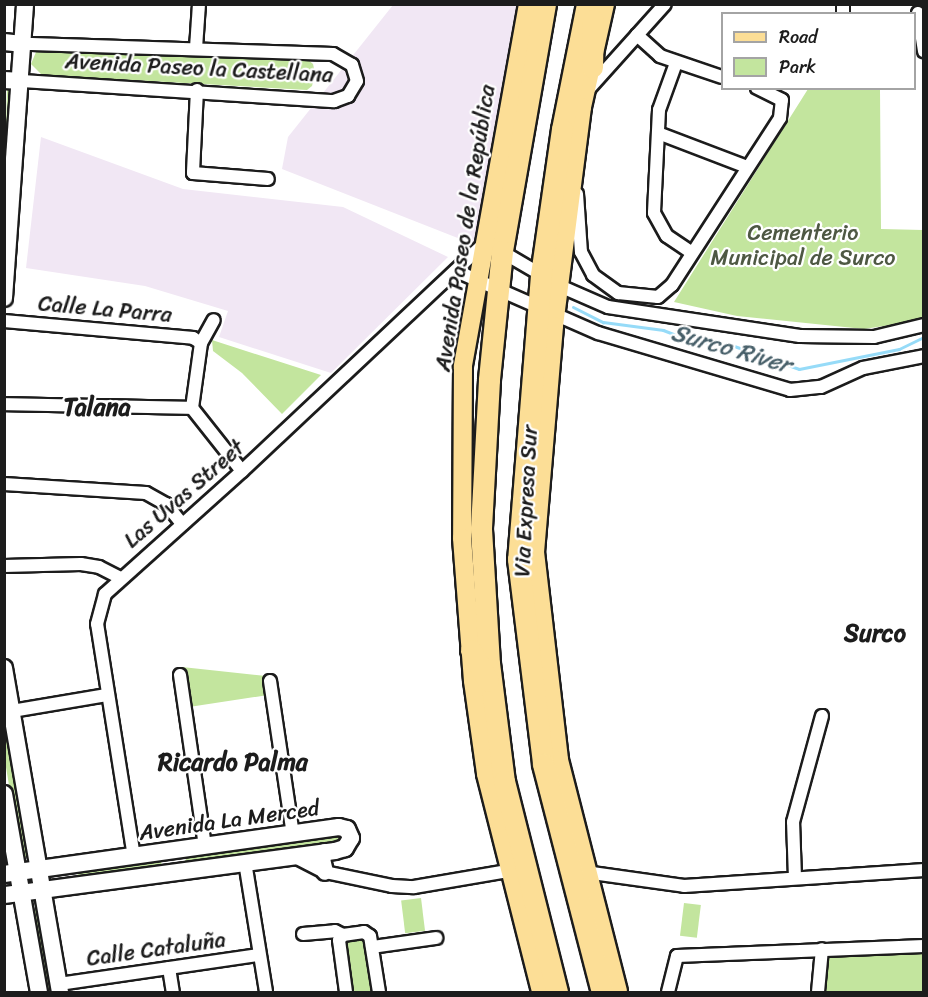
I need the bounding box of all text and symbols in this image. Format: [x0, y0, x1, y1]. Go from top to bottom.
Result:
legend [721, 12, 916, 90]
text: Road [779, 21, 818, 53]
street label: Avenida Paseo la Castellana [63, 48, 335, 88]
text: Park [779, 51, 816, 83]
street label: Avenida Paseo de la República [429, 82, 501, 374]
park label: Cementerio Municipal de Surco [711, 219, 895, 270]
street label: Calle La Parra [37, 290, 173, 328]
water label: Surco River [668, 318, 794, 380]
district label: Talana [63, 394, 131, 422]
street label: Via Expresa Sur [509, 424, 543, 578]
street label: Las Uvas Street [118, 434, 250, 554]
district label: Surco [844, 620, 906, 648]
district label: Ricardo Palma [158, 749, 308, 777]
street label: Avenida La Merced [137, 794, 321, 846]
street label: Calle Cataluña [84, 926, 228, 972]

